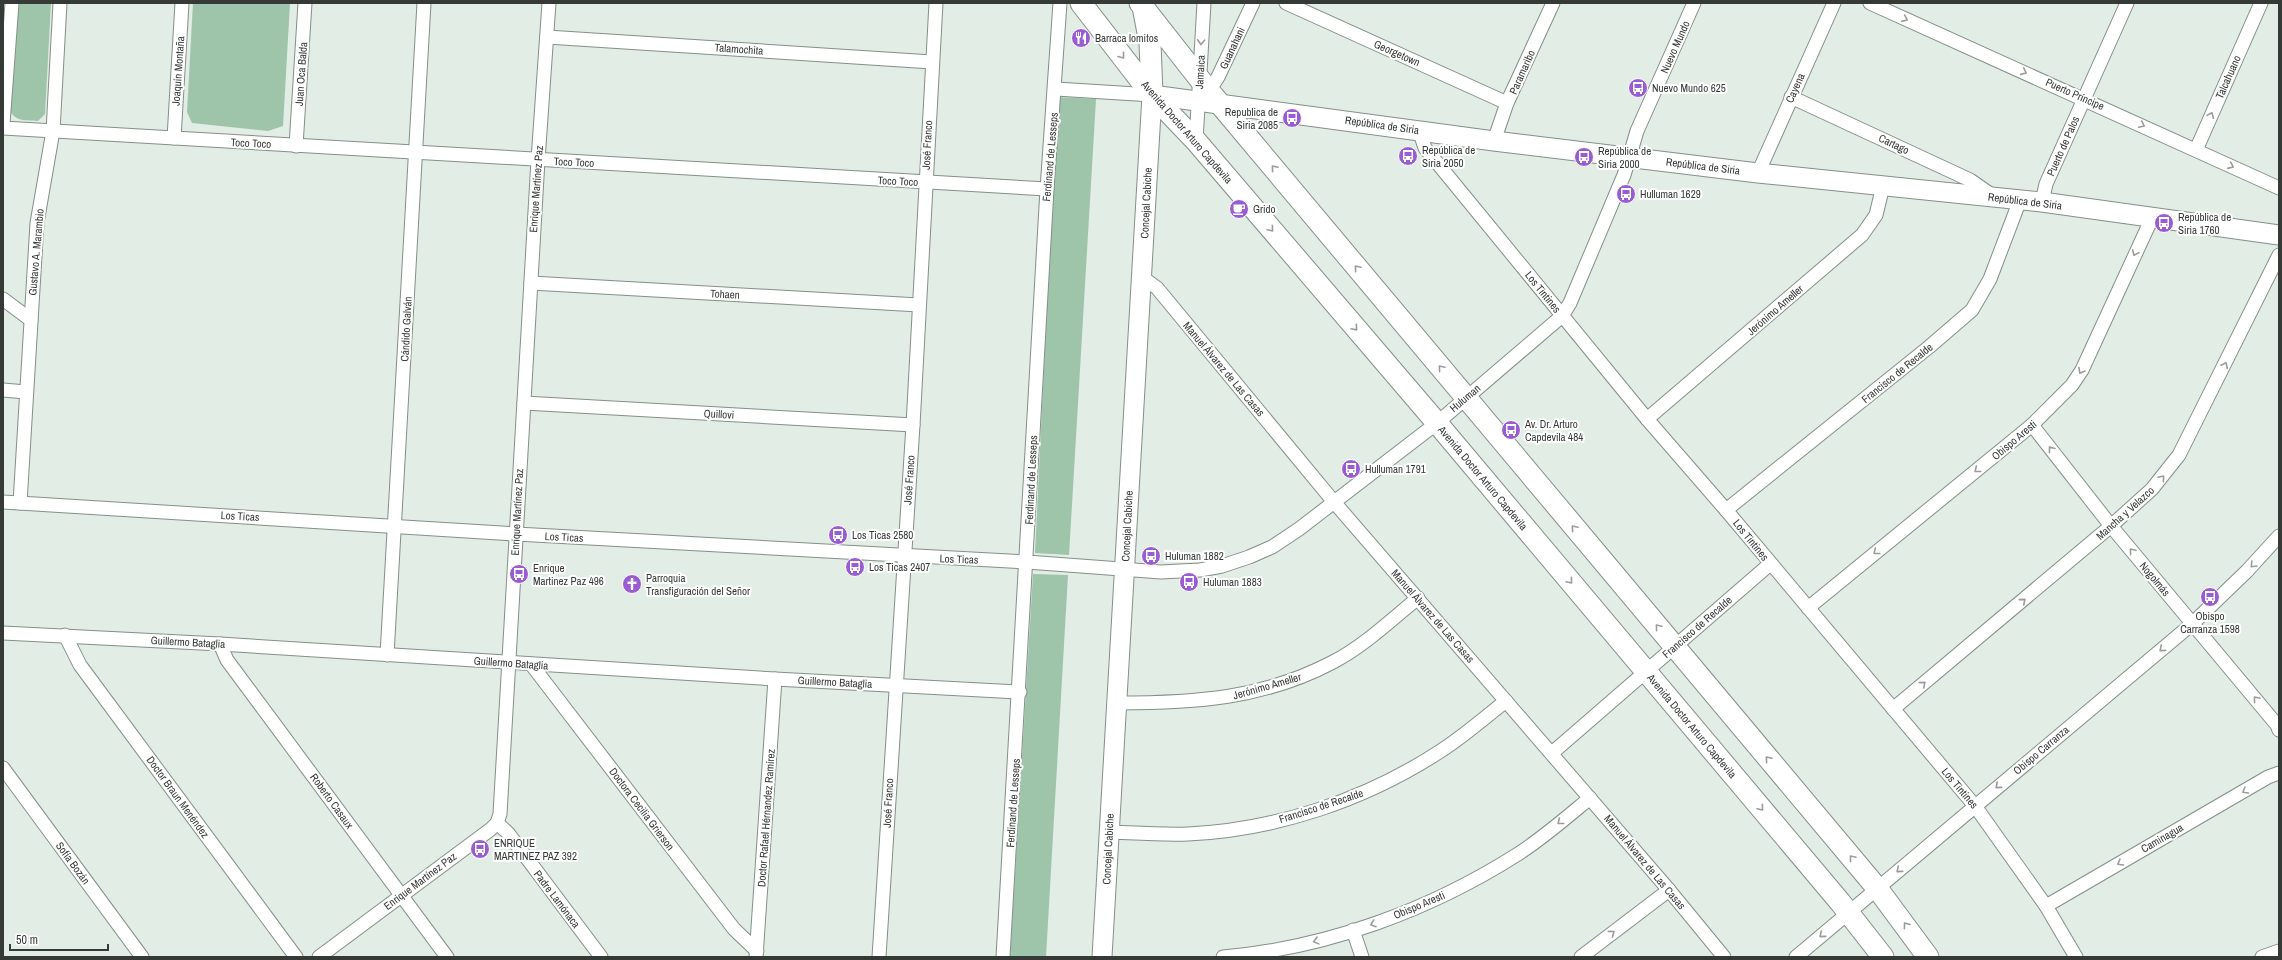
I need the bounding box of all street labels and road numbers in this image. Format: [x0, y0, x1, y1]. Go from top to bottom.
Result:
street label: Nuevo Mundo [1657, 19, 1693, 75]
street label: Guanahani [1216, 25, 1248, 71]
street label: Joaquín Montaña [169, 36, 187, 106]
street label: Georgetown [1372, 37, 1422, 69]
street label: Talamochita [714, 40, 764, 58]
street label: Juan Oca Balda [292, 41, 310, 107]
street label: Paramaribo [1506, 48, 1538, 96]
street label: Talcahuano [2212, 53, 2244, 101]
street label: Jamaica [1192, 55, 1208, 89]
street label: Cayena [1782, 71, 1808, 105]
street label: Puerto Príncipe [2044, 75, 2106, 113]
street label: Avenida Doctor Arturo Capdevila [1138, 77, 1235, 186]
street label: Ferdinand de Lesseps [1039, 111, 1061, 202]
street label: República de Siria [1344, 113, 1420, 137]
street label: Puerto de Palos [2044, 113, 2083, 178]
street label: José Franco [919, 120, 935, 170]
street label: Cartago [1876, 131, 1912, 157]
street label: Toco Toco [230, 135, 272, 151]
street label: Enrique Martínez Paz [526, 145, 546, 233]
street label: Toco Toco [553, 154, 595, 170]
street label: República de Siria [1665, 154, 1741, 178]
street label: Concejal Cabiche [1137, 167, 1155, 239]
street label: Toco Toco [877, 173, 919, 189]
street label: República de Siria [1987, 189, 2063, 213]
street label: Gustavo A. Marambio [25, 208, 47, 296]
street label: Los Tintines [1522, 268, 1564, 316]
street label: Jerónimo Ameller [1744, 282, 1806, 338]
street label: Tohaen [710, 286, 740, 302]
street label: Cándido Galván [397, 296, 415, 362]
street label: Manuel Álvarez de Las Casas [1180, 319, 1268, 420]
street label: Francisco de Recalde [1858, 340, 1936, 406]
street label: Huluman [1447, 381, 1483, 415]
street label: Quillovi [703, 406, 735, 422]
street label: Obispo Aresti [1989, 417, 2039, 463]
street label: Avenida Doctor Arturo Capdevila [1435, 422, 1531, 533]
street label: Ferdinand de Lesseps [1022, 435, 1040, 525]
street label: José Franco [900, 455, 918, 505]
street label: Enrique Martínez Paz [508, 468, 526, 556]
street label: Mancha y Velazco [2093, 483, 2157, 543]
street label: Concejal Cabiche [1118, 490, 1136, 562]
street label: Los Ticas [220, 508, 260, 524]
street label: Los Tintines [1730, 516, 1772, 564]
street label: Los Ticas [544, 529, 584, 545]
street label: Los Ticas [939, 551, 979, 567]
street label: Nogolmás [2137, 559, 2174, 599]
street label: Manuel Álvarez de Las Casas [1389, 566, 1478, 666]
street label: Francisco de Recalde [1659, 593, 1735, 661]
street label: Guillermo Bataglia [150, 633, 226, 651]
street label: Guillermo Bataglia [473, 653, 549, 673]
street label: Jerónimo Ameller [1231, 670, 1303, 702]
street label: Avenida Doctor Arturo Capdevila [1644, 670, 1740, 781]
street label: Guillermo Bataglia [797, 673, 873, 691]
street label: Obispo Carranza [2010, 723, 2072, 777]
street label: Doctor Rafael Hérnandez Ramírez [754, 748, 778, 887]
street label: Doctor Braun Menéndez [144, 753, 213, 841]
street label: Ferdinand de Lesseps [1003, 757, 1023, 848]
street label: Doctora Cecilia Grierson [606, 765, 678, 853]
street label: Los Tintines [1939, 765, 1982, 812]
street label: Roberto Casaux [307, 771, 357, 832]
street label: José Franco [880, 778, 896, 828]
street label: Francisco de Recalde [1277, 786, 1365, 826]
street label: Manuel Álvarez de Las Casas [1601, 812, 1689, 913]
street label: Concejal Cabiche [1099, 813, 1117, 885]
street label: Caminagua [2138, 820, 2186, 856]
street label: Sofía Bozán [53, 839, 93, 887]
street label: Enrique Martínez Paz [381, 849, 459, 913]
street label: Padre Lamónaca [531, 867, 583, 931]
street label: Obispo Aresti [1391, 888, 1447, 922]

